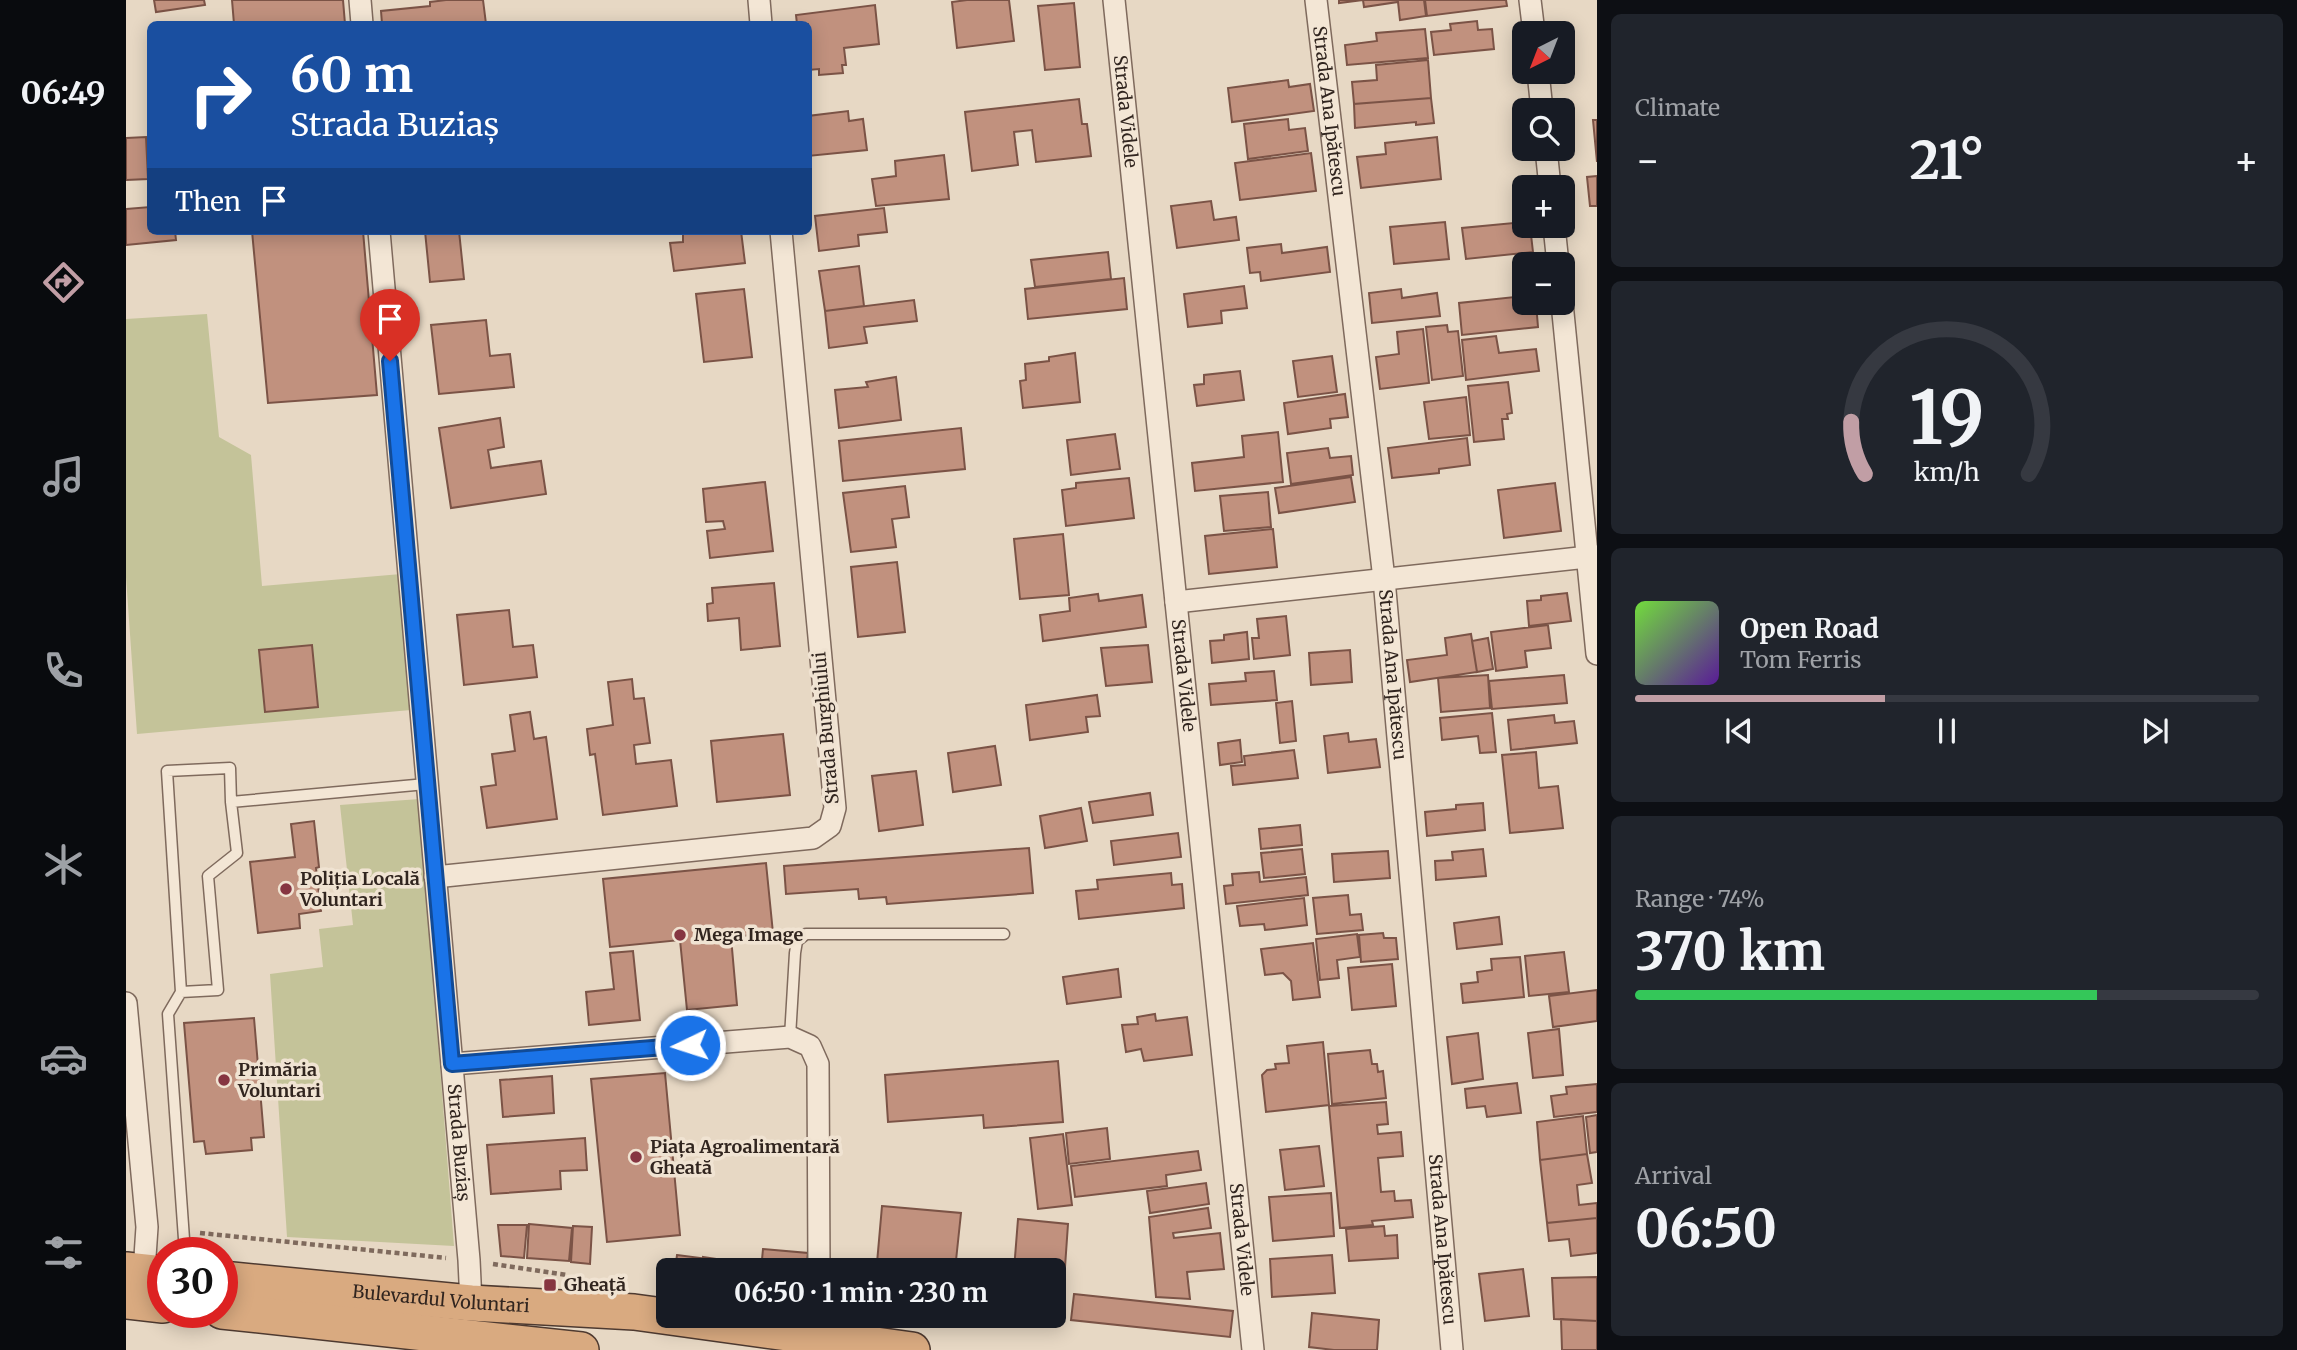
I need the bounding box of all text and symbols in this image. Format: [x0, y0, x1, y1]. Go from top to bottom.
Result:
north arrow [1512, 21, 1575, 84]
map controls [1512, 21, 1575, 315]
street label: Strada Ana Ipătescu [1308, 25, 1351, 198]
text: 60 m [290, 44, 413, 105]
icon: right [175, 49, 266, 140]
street label: Strada Videle [1109, 54, 1143, 169]
text: 06:49 [20, 73, 106, 113]
text: Climate [1635, 93, 1720, 122]
button: search [1512, 98, 1575, 161]
text: Strada Buziaș [290, 105, 499, 145]
text: 21° [1909, 128, 1985, 193]
text: − [1635, 137, 1660, 184]
text: + [2234, 137, 2259, 184]
button: + [1512, 175, 1575, 238]
icon: arrive [255, 182, 293, 220]
text: Then [175, 185, 241, 218]
button: − [1512, 252, 1575, 315]
icon: directions [39, 258, 88, 307]
pin [360, 289, 420, 361]
icon: arrive [371, 300, 409, 338]
text: 19 [1909, 372, 1985, 464]
icon: music [39, 452, 88, 501]
text: km/h [1914, 456, 1980, 488]
street label: Strada Ana Ipătescu [1374, 588, 1412, 761]
text: Open Road [1740, 612, 1879, 645]
street label: Strada Videle [1167, 618, 1201, 733]
text: Tom Ferris [1740, 645, 1862, 674]
icon: phone [39, 646, 88, 695]
street label: Strada Burghiului [807, 651, 844, 805]
icon: previous [1720, 712, 1758, 750]
icon: pause [1928, 712, 1966, 750]
icon: next [2136, 712, 2174, 750]
icon: climate [39, 840, 88, 889]
place label: Poliția Locală Voluntari [299, 867, 420, 911]
marker: Poliția Locală Voluntari [278, 881, 294, 897]
text: Range · 74% [1635, 884, 1765, 913]
text: 370 km [1635, 919, 1825, 984]
place label: Mega Image [694, 923, 804, 946]
marker: Mega Image [672, 927, 688, 943]
position arrow [653, 1008, 727, 1082]
icon: car [39, 1034, 88, 1083]
place label: Primăria Voluntari [237, 1058, 321, 1102]
marker: Primăria Voluntari [216, 1072, 232, 1088]
street label: Strada Buziaș [443, 1083, 476, 1202]
place label: Piața Agroalimentară Gheată [650, 1135, 840, 1179]
marker: Piața Agroalimentară Gheată [628, 1149, 644, 1165]
street label: Strada Ana Ipătescu [1424, 1153, 1462, 1326]
text: Arrival [1635, 1161, 1712, 1190]
street label: Strada Videle [1225, 1182, 1259, 1297]
text: 06:50 [1635, 1196, 1777, 1261]
icon: filters [39, 1228, 88, 1277]
speed limit sign: 30 [147, 1237, 238, 1328]
place label: Gheață [564, 1273, 626, 1296]
text: 06:50 · 1 min · 230 m [734, 1276, 988, 1309]
marker: Gheață [542, 1277, 558, 1293]
street label: Bulevardul Voluntari [351, 1280, 531, 1317]

